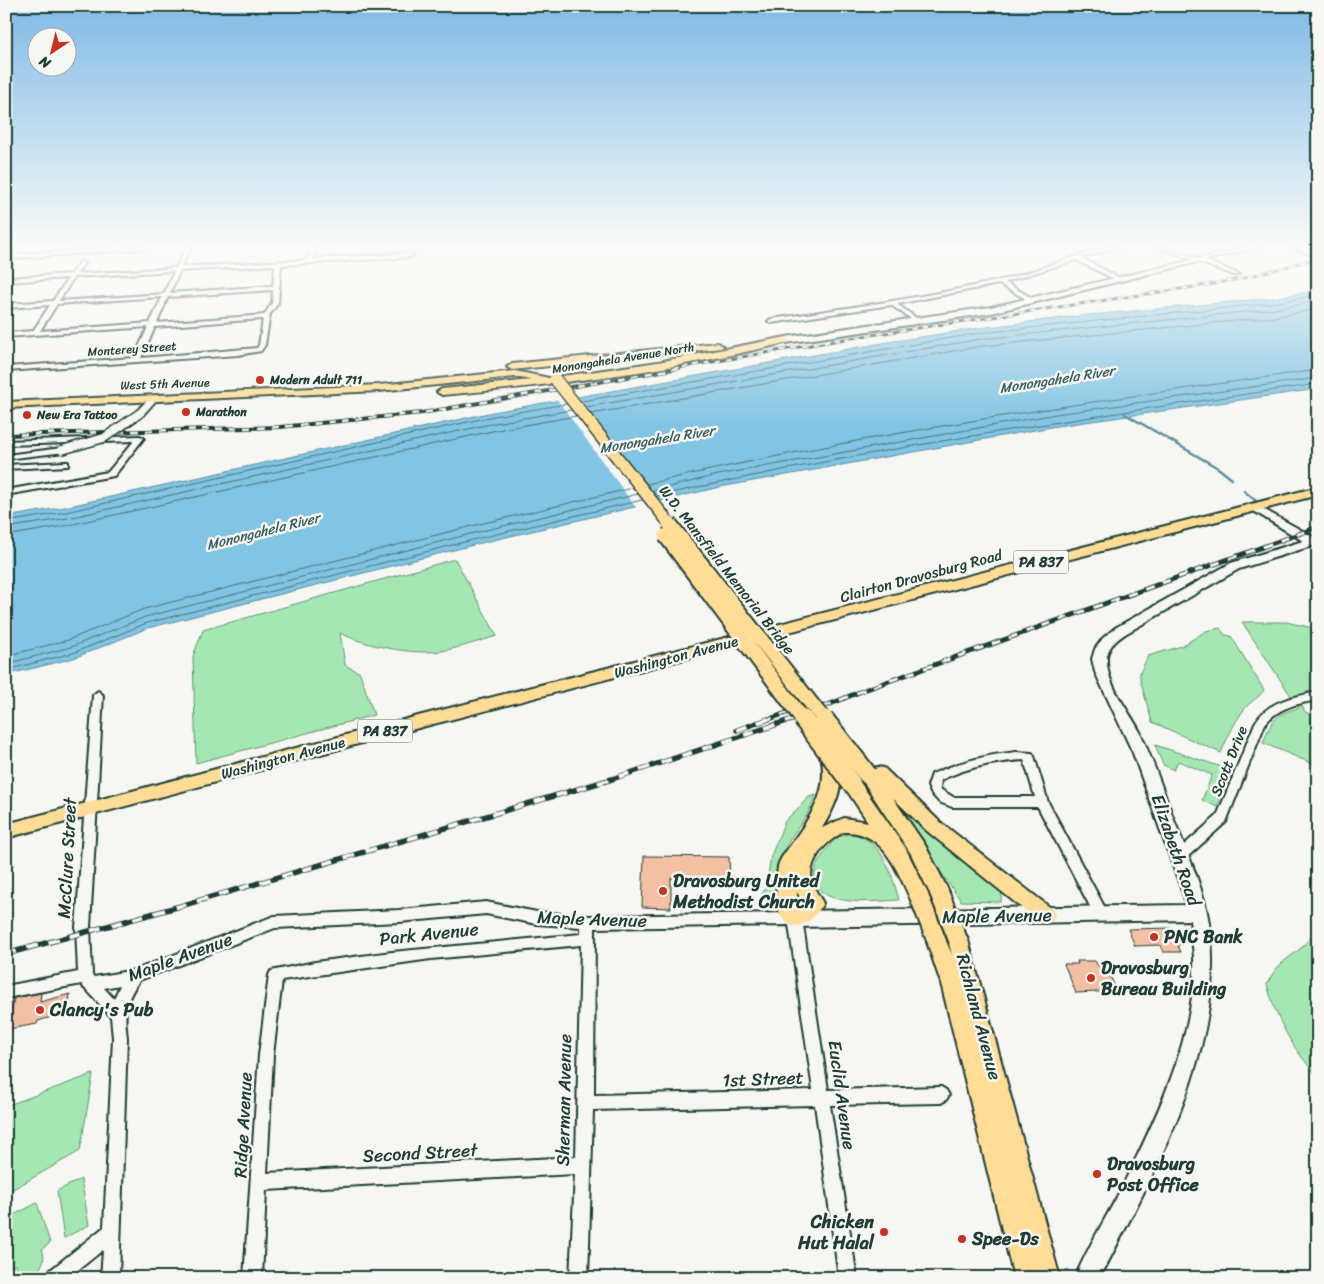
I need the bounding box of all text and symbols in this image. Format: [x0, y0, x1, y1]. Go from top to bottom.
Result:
north arrow [28, 28, 78, 78]
text: N [33, 49, 57, 76]
street label: Monterey Street [87, 335, 177, 363]
street label: Monongahela Avenue North [550, 336, 696, 380]
water label: Monongahela River [998, 358, 1119, 401]
place label: Modern Adult 711 [269, 369, 362, 391]
street label: West 5th Avenue [120, 371, 210, 397]
marker: Modern Adult 711 [254, 374, 266, 386]
place label: Marathon [195, 401, 247, 423]
place label: New Era Tattoo [36, 404, 118, 426]
marker: Marathon [180, 406, 192, 418]
marker: New Era Tattoo [21, 409, 33, 421]
water label: Monongahela River [598, 418, 719, 461]
street label: W.D. Mansfield Memorial Bridge [652, 480, 802, 661]
water label: Monongahela River [204, 505, 326, 558]
street label: Clairton Dravosburg Road [837, 542, 1006, 610]
road number: PA 837 [1014, 550, 1068, 574]
street label: Washington Avenue [611, 628, 741, 686]
road number: PA 837 [358, 719, 412, 742]
street label: Scott Drive [1203, 722, 1255, 800]
street label: Washington Avenue [218, 729, 348, 787]
street label: Elizabeth Road [1142, 790, 1211, 912]
street label: McClure Street [48, 796, 86, 919]
place label: Dravosburg United Methodist Church [672, 865, 820, 918]
marker: Dravosburg United Methodist Church [657, 885, 669, 897]
street label: Maple Avenue [942, 899, 1052, 933]
street label: Maple Avenue [537, 901, 647, 937]
street label: Park Avenue [378, 913, 480, 955]
place label: PNC Bank [1164, 921, 1243, 953]
street label: Maple Avenue [123, 923, 237, 991]
marker: PNC Bank [1148, 931, 1160, 943]
street label: Richland Avenue [947, 950, 1011, 1084]
place label: Dravosburg Bureau Building [1101, 952, 1226, 1005]
marker: Dravosburg Bureau Building [1085, 972, 1097, 984]
place label: Clancy's Pub [49, 994, 154, 1026]
marker: Clancy's Pub [34, 1004, 46, 1016]
street label: Sherman Avenue [547, 1034, 581, 1166]
street label: Euclid Avenue [818, 1038, 866, 1152]
street label: 1st Street [722, 1062, 804, 1096]
street label: Ridge Avenue [224, 1071, 262, 1179]
street label: Second Street [362, 1134, 479, 1172]
place label: Dravosburg Post Office [1107, 1148, 1199, 1201]
marker: Dravosburg Post Office [1091, 1168, 1103, 1180]
place label: Chicken Hut Halal [797, 1206, 875, 1259]
place label: Spee-Ds [971, 1223, 1039, 1255]
marker: Chicken Hut Halal [878, 1226, 890, 1238]
marker: Spee-Ds [956, 1233, 968, 1245]

